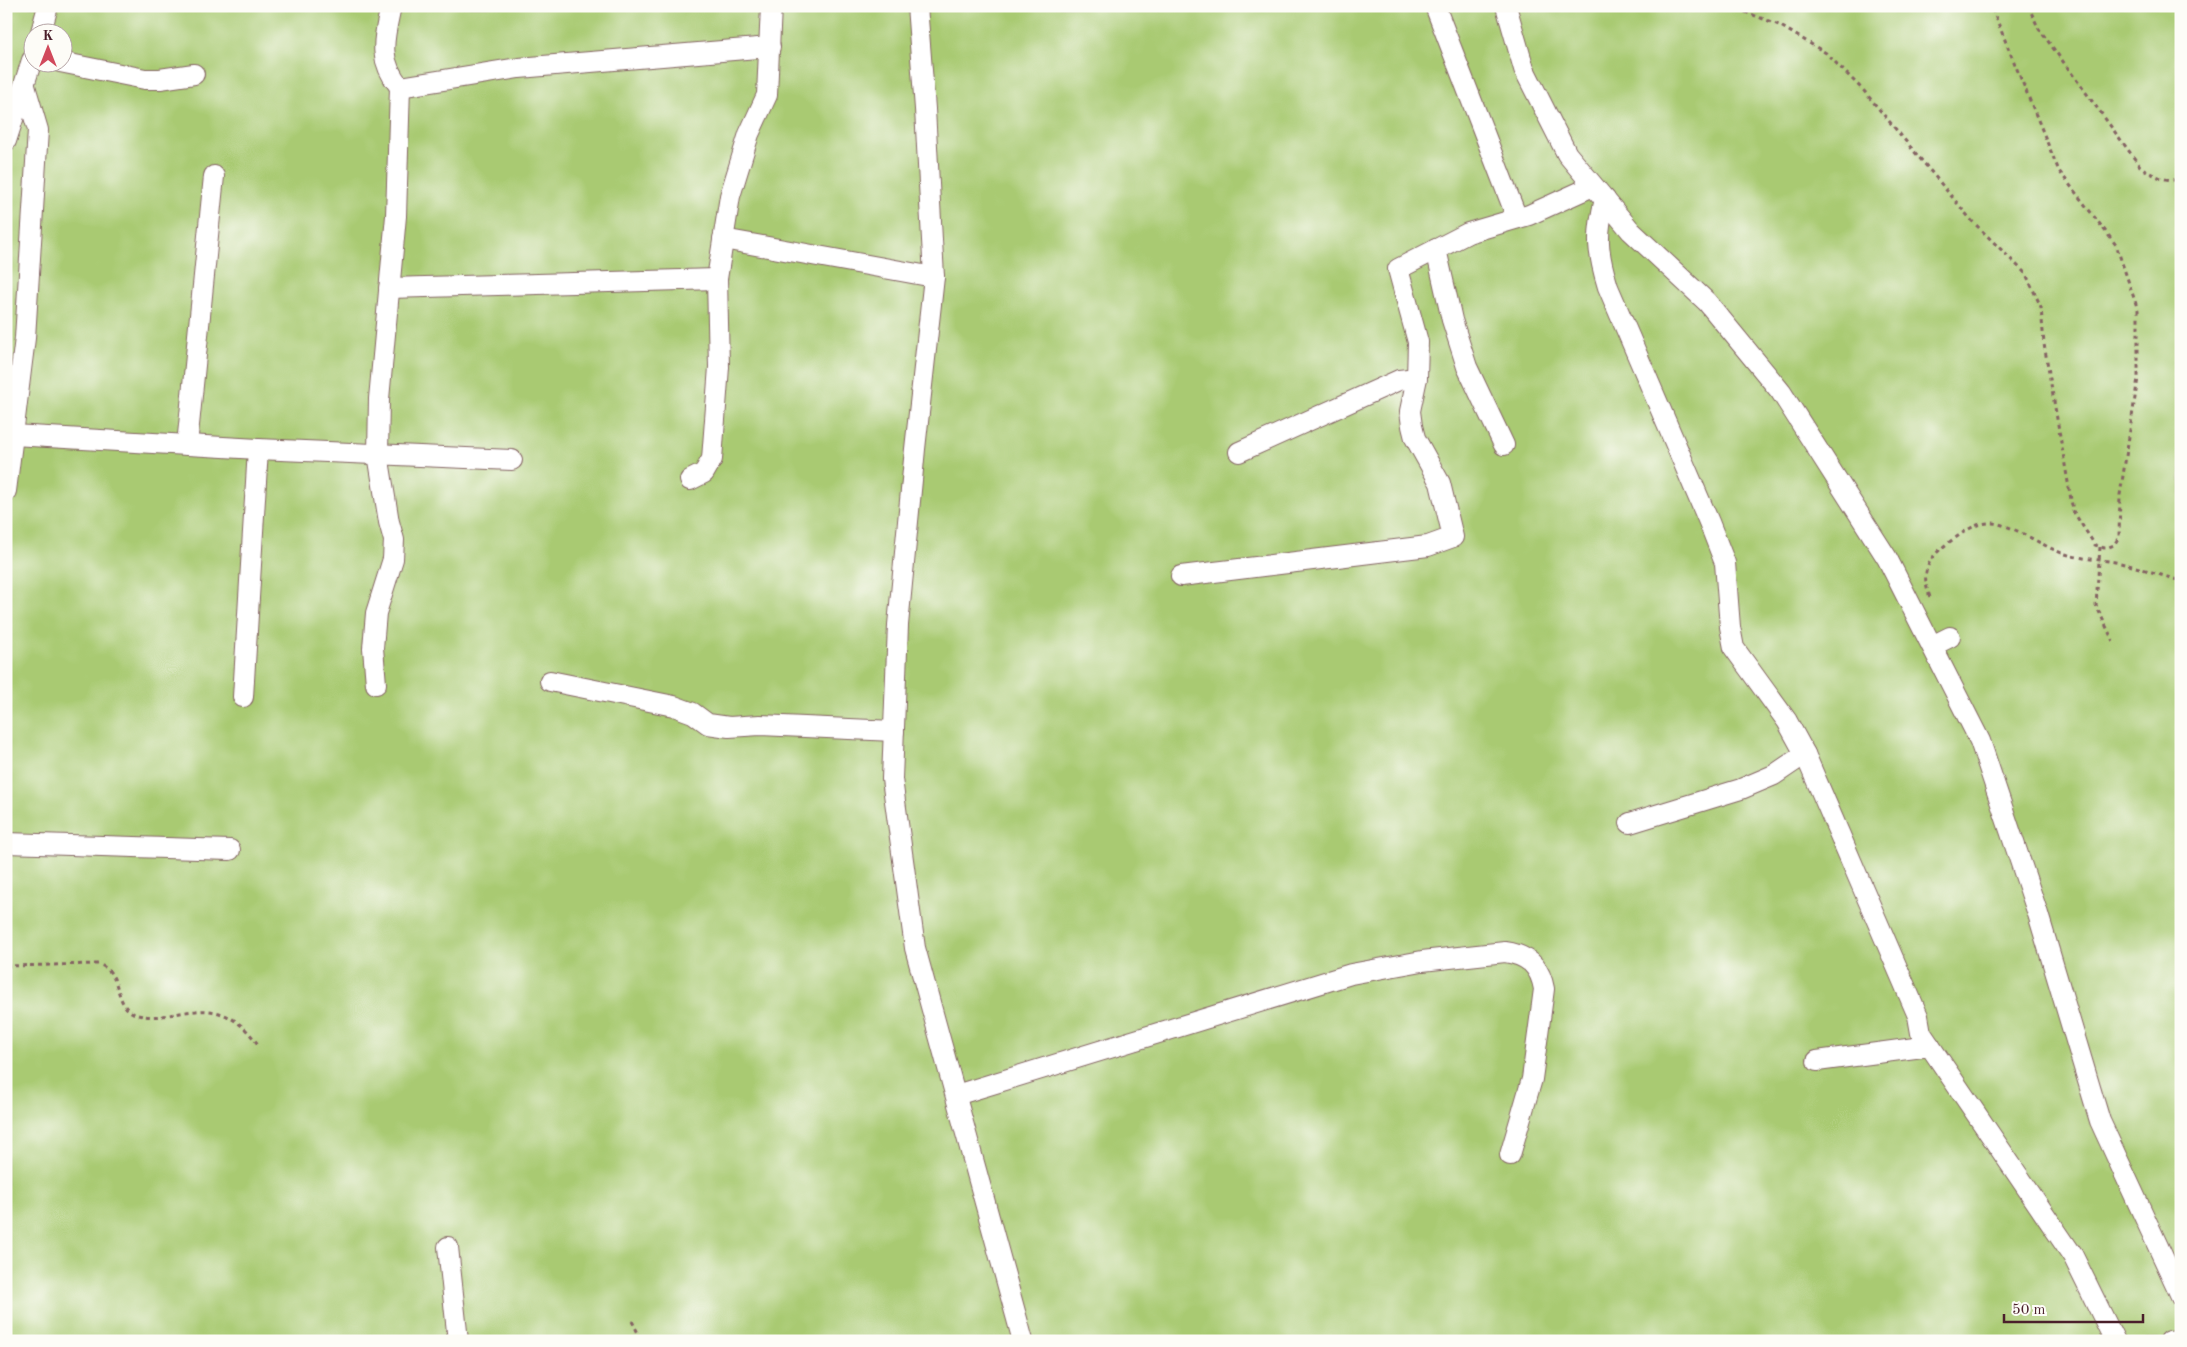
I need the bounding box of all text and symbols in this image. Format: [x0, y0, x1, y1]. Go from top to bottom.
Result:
north arrow [22, 22, 72, 72]
text: K [43, 29, 54, 43]
scale bar [2004, 1292, 2143, 1324]
text: 50 m [2012, 1303, 2046, 1318]

